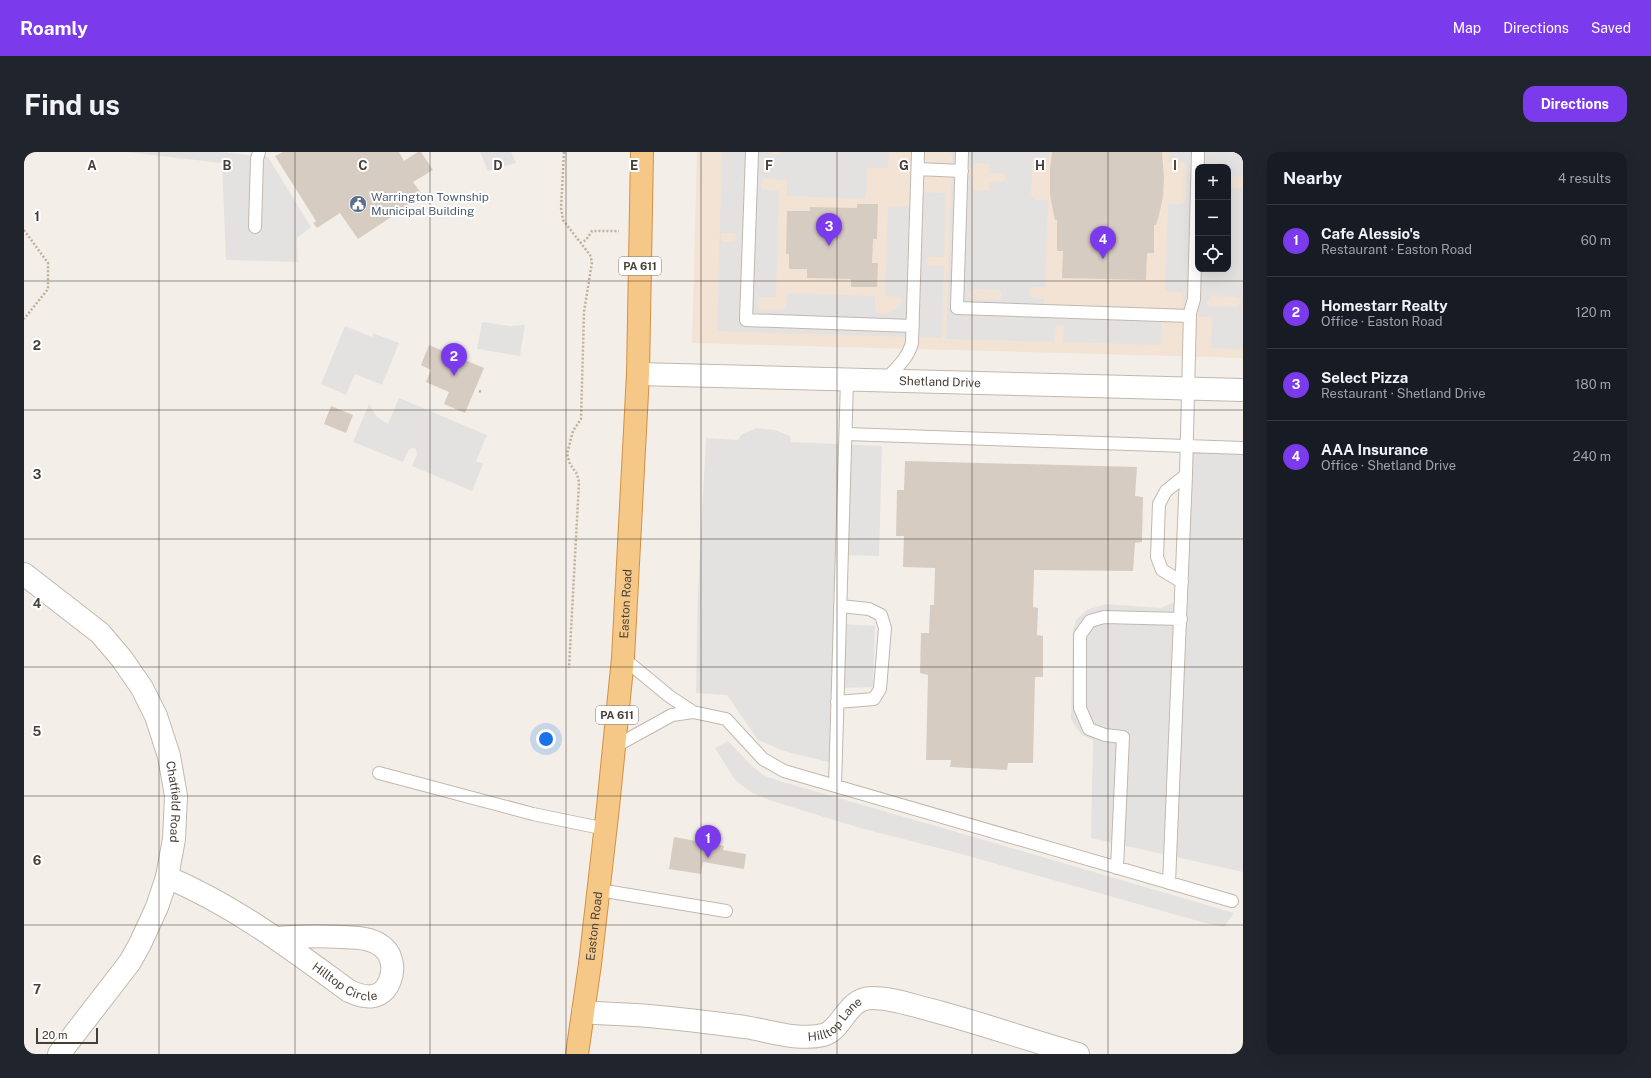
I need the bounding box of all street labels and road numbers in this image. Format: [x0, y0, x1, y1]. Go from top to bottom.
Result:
road number: PA 611 [619, 257, 661, 275]
street label: Shetland Drive [899, 374, 981, 390]
street label: Easton Road [617, 569, 635, 639]
road number: PA 611 [596, 706, 638, 724]
street label: Chatfield Road [163, 760, 183, 843]
street label: Easton Road [583, 891, 605, 962]
street label: Hilltop Circle [310, 960, 379, 1004]
street label: Hilltop Lane [807, 994, 864, 1044]

